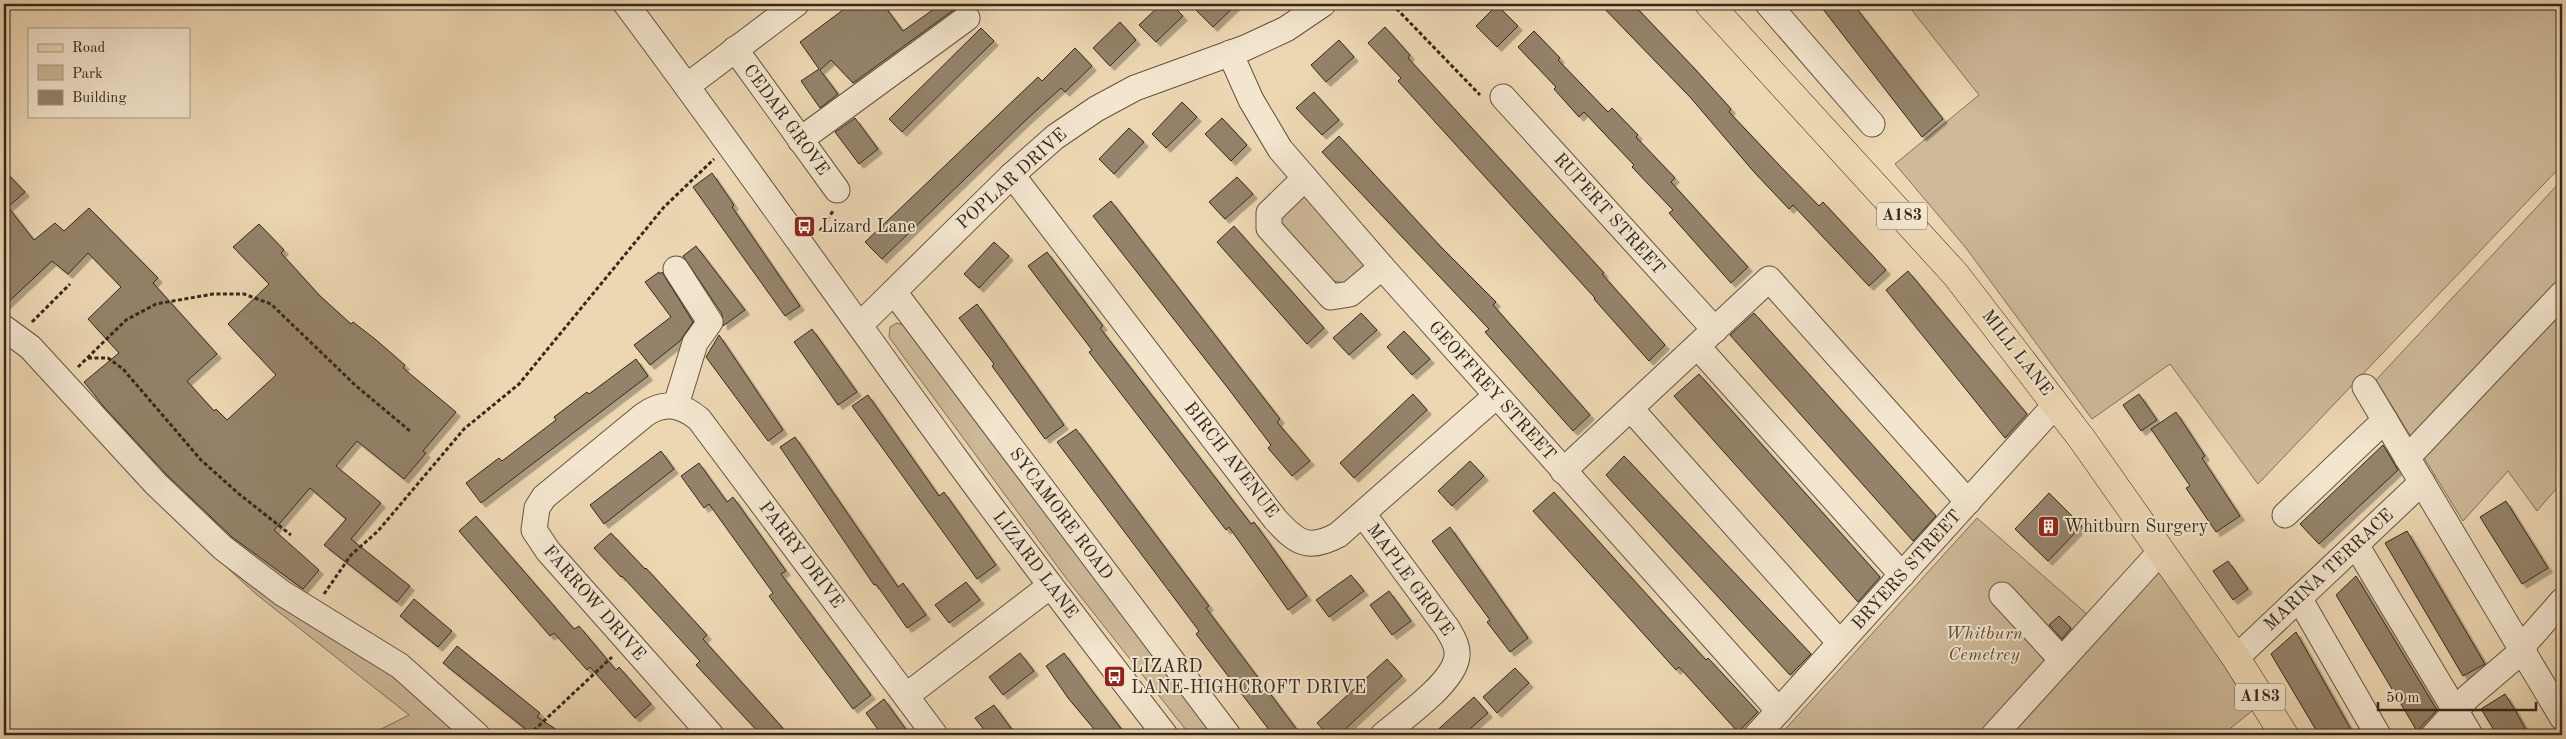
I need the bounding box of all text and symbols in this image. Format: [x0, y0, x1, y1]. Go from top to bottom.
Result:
legend [28, 28, 190, 118]
text: Road [72, 41, 106, 56]
street label: CEDAR GROVE [740, 61, 832, 179]
text: Park [72, 67, 103, 82]
text: Building [72, 91, 127, 106]
street label: POPLAR DRIVE [954, 125, 1070, 233]
street label: RUPERT STREET [1550, 150, 1668, 278]
road number: A183 [1877, 202, 1927, 230]
bus stop icon: Lizard Lane [793, 215, 817, 239]
place label: Lizard Lane [821, 218, 916, 236]
street label: MILL LANE [1978, 307, 2056, 399]
street label: GEOFFREY STREET [1425, 318, 1559, 464]
street label: BIRCH AVENUE [1180, 399, 1282, 521]
street label: SYCAMORE ROAD [1006, 445, 1116, 583]
street label: PARRY DRIVE [755, 498, 847, 612]
street label: MARINA TERRACE [2261, 506, 2397, 634]
street label: BRYERS STREET [1849, 507, 1965, 633]
street label: LIZARD LANE [989, 508, 1081, 622]
building icon: Whitburn Surgery [2036, 515, 2060, 539]
place label: Whitburn Surgery [2064, 518, 2209, 536]
street label: MAPLE GROVE [1363, 521, 1457, 639]
street label: FARROW DRIVE [539, 542, 649, 664]
park label: Whitburn Cemetrey [1945, 625, 2023, 664]
place label: LIZARD LANE-HIGHCROFT DRIVE [1131, 658, 1366, 697]
bus stop icon: LIZARD LANE-HIGHCROFT DRIVE [1103, 665, 1127, 689]
scale bar [2378, 679, 2536, 711]
road number: A183 [2235, 684, 2285, 710]
text: 50 m [2386, 691, 2420, 706]

